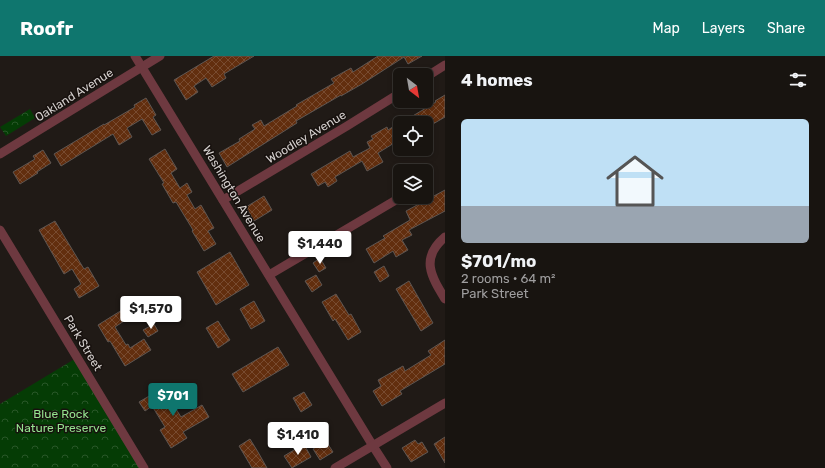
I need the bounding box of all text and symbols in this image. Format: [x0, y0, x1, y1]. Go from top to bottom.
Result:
text: Roofr [20, 17, 73, 40]
text: Map [653, 20, 680, 37]
text: Layers [702, 20, 745, 37]
text: Share [767, 20, 805, 37]
street label: Oakland Avenue [32, 65, 116, 125]
north arrow [393, 68, 433, 108]
map controls [393, 68, 433, 204]
icon: filters [787, 69, 809, 91]
text: 4 homes [461, 70, 533, 90]
street label: Woodley Avenue [264, 108, 349, 166]
button: locate [393, 116, 433, 156]
street label: Washington Avenue [200, 143, 269, 245]
icon: home [599, 145, 671, 217]
button: layers [393, 164, 433, 204]
pin: $1,440 [287, 231, 353, 265]
text: $1,440 [297, 236, 343, 251]
text: $701/mo [461, 251, 536, 271]
text: 2 rooms · 64 m² [461, 271, 556, 286]
text: Park Street [461, 286, 529, 301]
pin: $1,570 [118, 296, 184, 330]
text: $1,570 [129, 301, 173, 316]
street label: Park Street [61, 313, 105, 374]
pin: $701 [149, 383, 197, 417]
text: $701 [157, 388, 189, 403]
park label: Blue Rock Nature Preserve [16, 407, 106, 435]
pin: $1,410 [265, 422, 331, 456]
text: $1,410 [277, 427, 319, 442]

